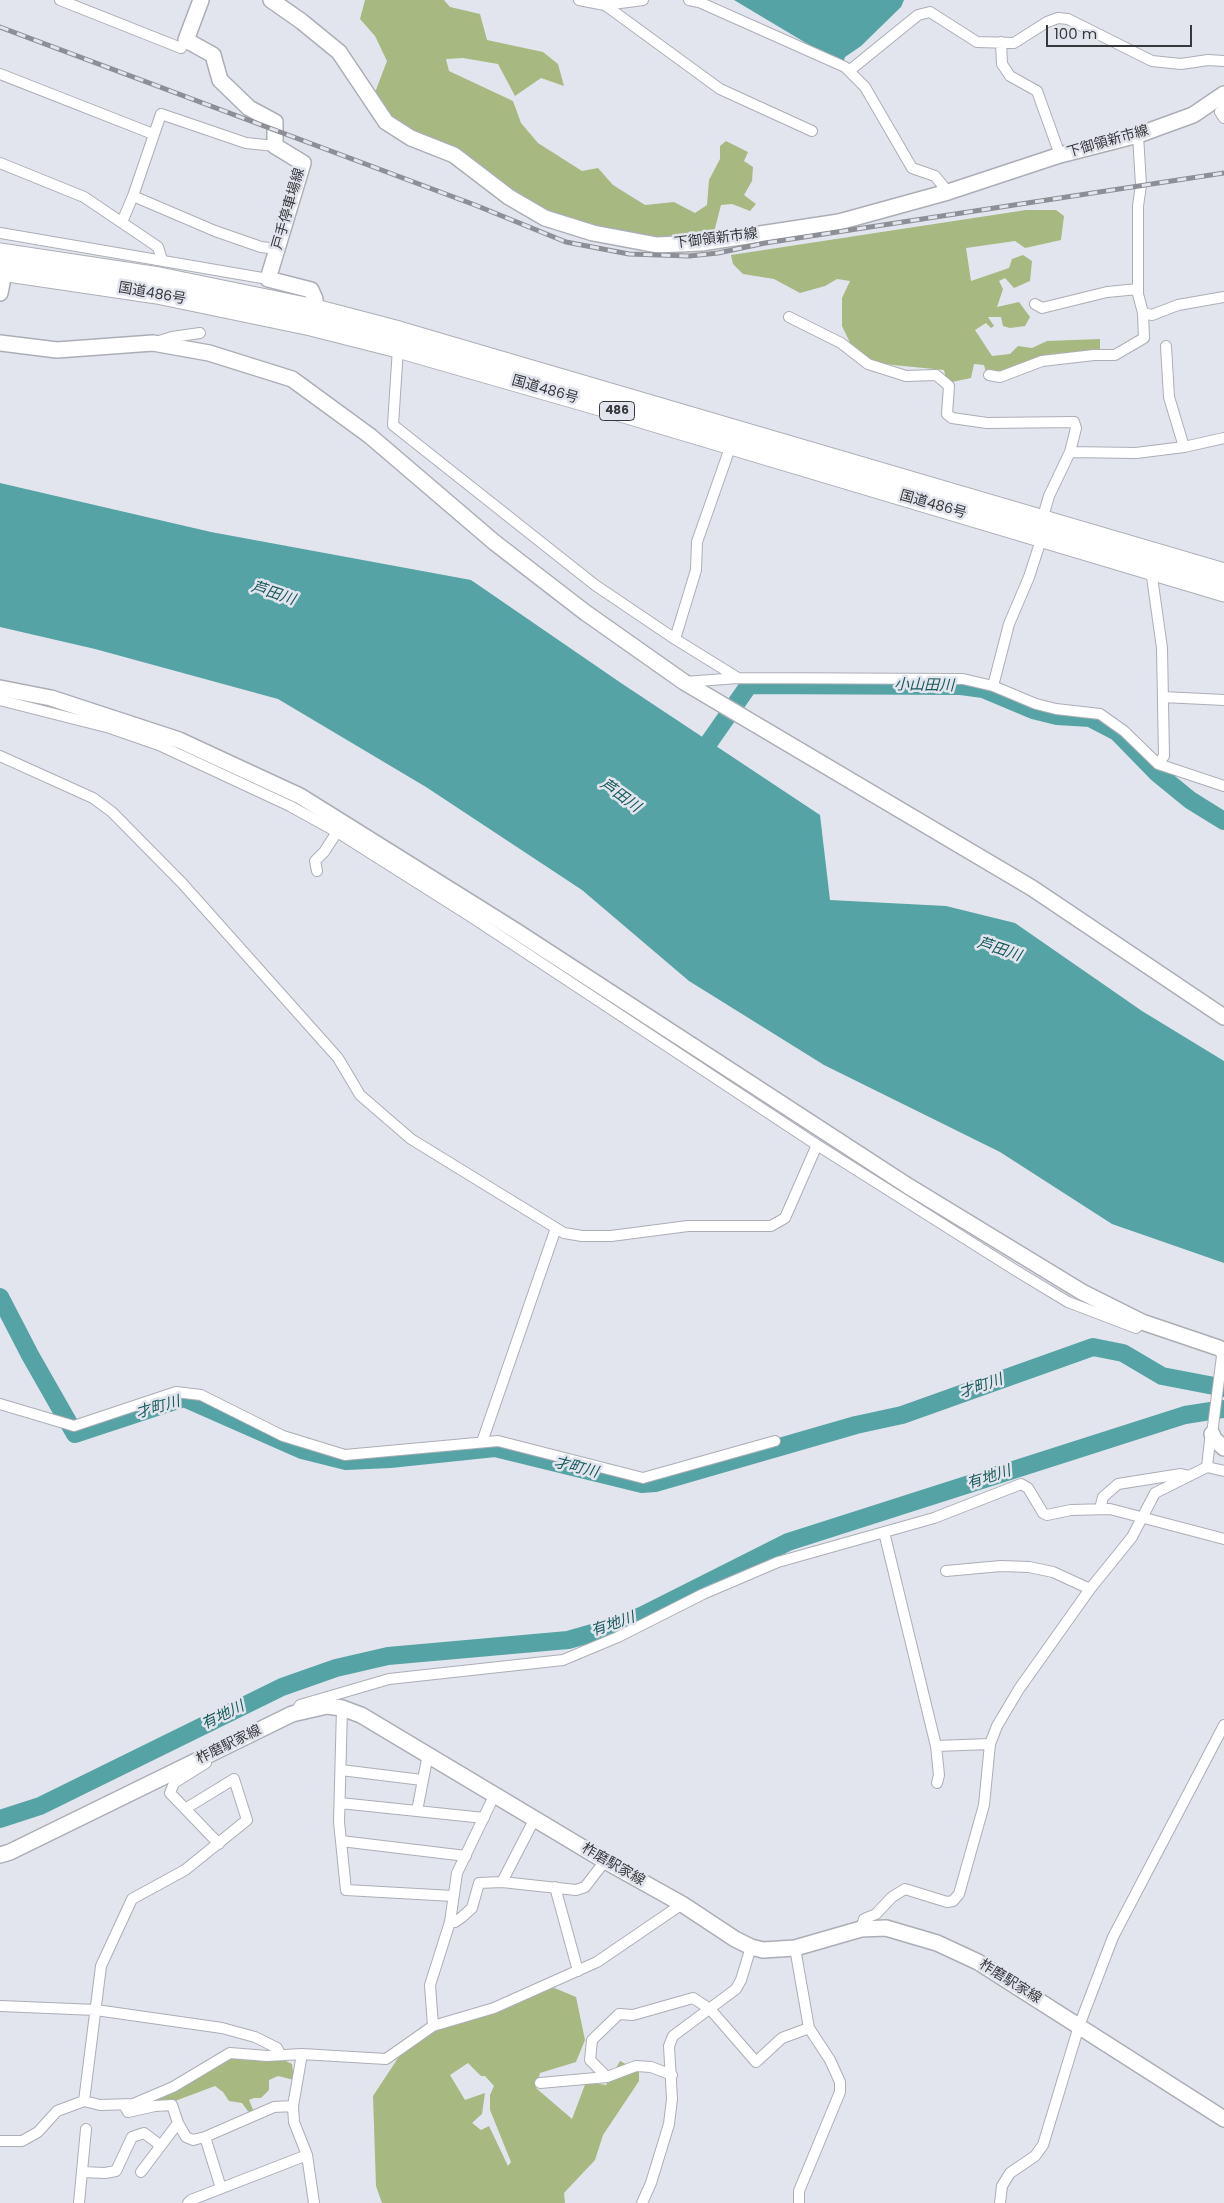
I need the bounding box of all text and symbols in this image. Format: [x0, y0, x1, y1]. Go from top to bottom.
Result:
scale bar [1049, 15, 1195, 47]
text: 100 m [1054, 23, 1097, 44]
street label: 下御領新市線 [1065, 122, 1151, 162]
street label: 戸手停車場線 [269, 166, 309, 252]
street label: 下御領新市線 [673, 226, 759, 252]
street label: 国道486号 [117, 280, 187, 308]
street label: 国道486号 [510, 372, 580, 408]
road number: 486 [600, 402, 634, 421]
street label: 国道486号 [898, 487, 968, 523]
water label: 芦田川 [249, 578, 297, 610]
water label: 小山田川 [894, 676, 954, 696]
water label: 芦田川 [597, 775, 643, 817]
water label: 芦田川 [975, 934, 1023, 966]
water label: 才町川 [957, 1371, 1005, 1403]
water label: 才町川 [134, 1393, 182, 1423]
water label: 才町川 [552, 1454, 600, 1482]
water label: 有地川 [965, 1462, 1013, 1494]
water label: 有地川 [589, 1609, 637, 1641]
water label: 有地川 [199, 1698, 247, 1734]
street label: 柞磨駅家線 [194, 1722, 264, 1768]
street label: 柞磨駅家線 [578, 1840, 648, 1890]
street label: 柞磨駅家線 [976, 1956, 1044, 2008]

